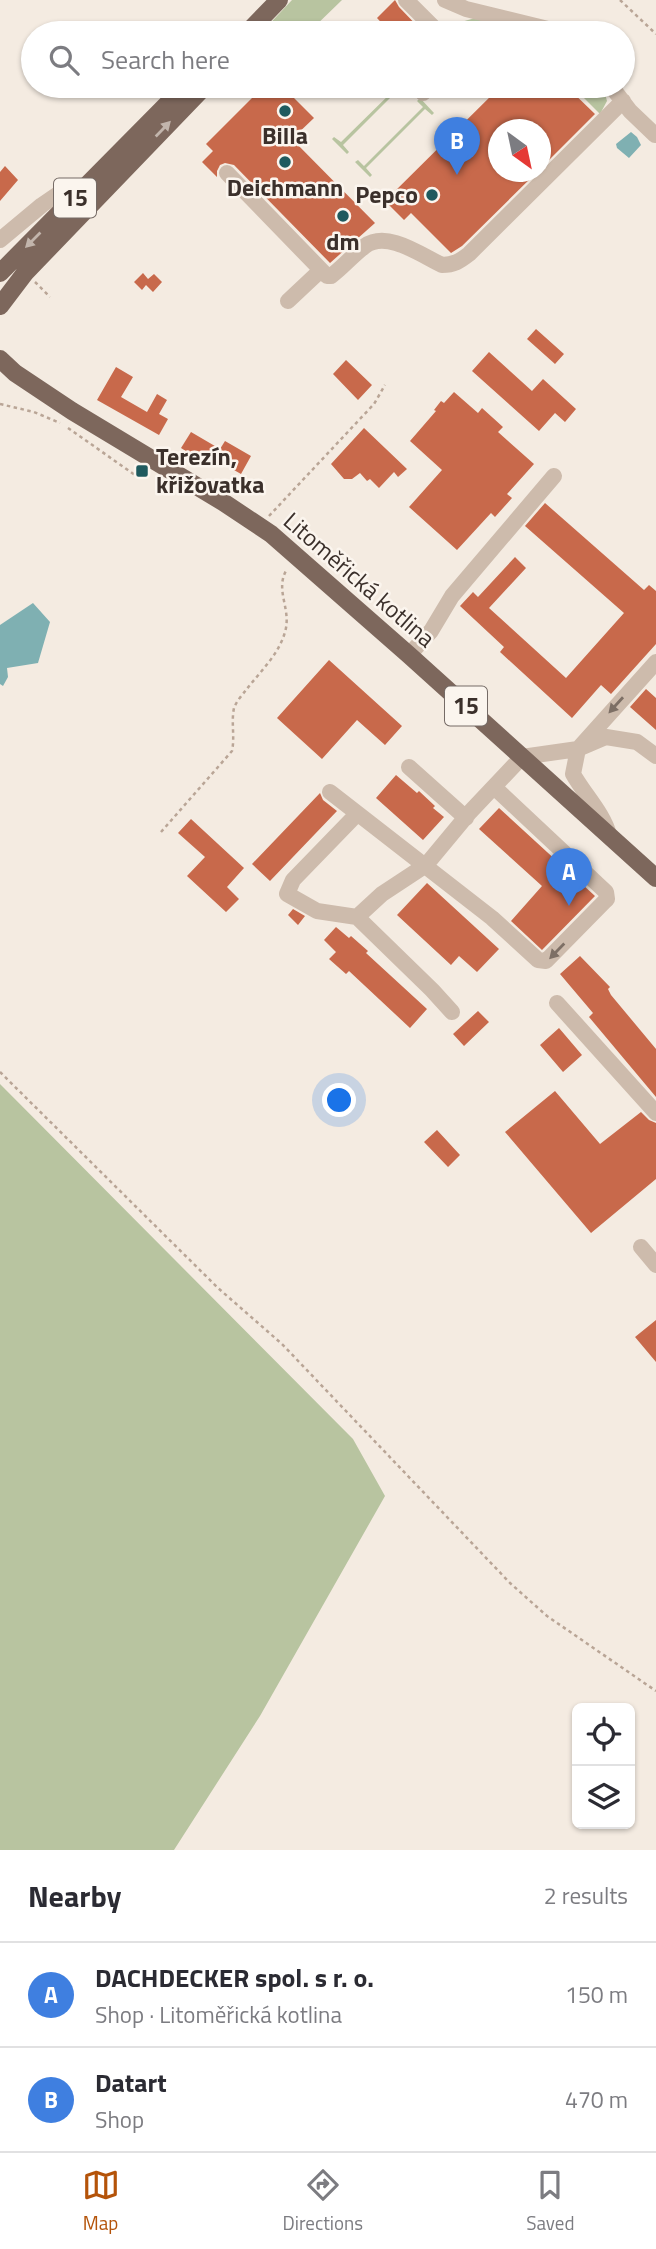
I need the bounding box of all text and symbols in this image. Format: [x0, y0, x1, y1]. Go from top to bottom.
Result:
search box [21, 21, 635, 98]
text: Search here [101, 40, 230, 79]
icon: search [45, 41, 83, 79]
marker: Billa [277, 103, 293, 119]
place label: Billa [262, 117, 308, 153]
pin: B [434, 117, 480, 175]
north arrow [488, 119, 551, 182]
one-way arrow [155, 121, 172, 138]
marker: Deichmann [277, 154, 293, 170]
place label: Deichmann [227, 169, 343, 205]
place label: Pepco [355, 176, 418, 212]
road number: 15 [54, 178, 96, 218]
marker: Pepco [424, 187, 440, 203]
marker: dm [335, 208, 351, 224]
place label: dm [326, 223, 360, 259]
one-way arrow [25, 232, 42, 248]
place label: Terezín, křižovatka [156, 438, 264, 502]
marker: Terezín, křižovatka [134, 463, 150, 479]
street label: Litoměřická kotlina [276, 503, 443, 655]
road number: 15 [445, 686, 487, 726]
one-way arrow [609, 696, 625, 713]
pin: A [546, 848, 592, 906]
one-way arrow [549, 942, 565, 959]
your location [322, 1083, 356, 1117]
map controls [572, 1703, 635, 1829]
button: locate [572, 1703, 635, 1766]
button: layers [572, 1766, 635, 1829]
text: Nearby [28, 1873, 121, 1919]
text: 2 results [544, 1878, 628, 1913]
text: DACHDECKER spol. s r. o. [95, 1958, 374, 1997]
text: A [44, 1977, 58, 2012]
text: 150 m [565, 1977, 628, 2012]
text: Shop · Litoměřická kotlina [95, 1997, 342, 2032]
text: Datart [95, 2063, 167, 2102]
text: B [44, 2082, 58, 2117]
text: 470 m [565, 2082, 628, 2117]
text: Shop [95, 2102, 144, 2137]
tab: Map [82, 2166, 120, 2237]
tab: Directions [283, 2166, 363, 2237]
tab: Saved [526, 2166, 574, 2237]

